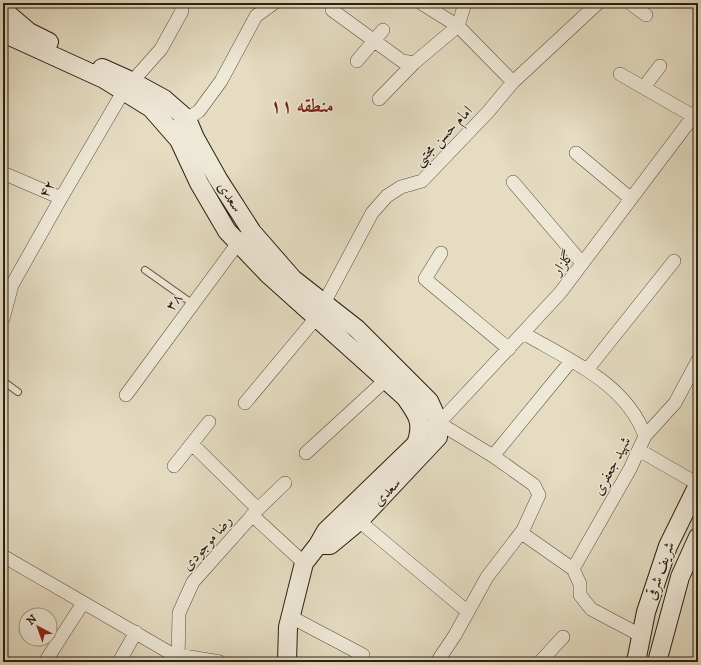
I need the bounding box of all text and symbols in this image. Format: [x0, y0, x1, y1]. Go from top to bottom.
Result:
district label: منطقه ۱۱ [270, 95, 334, 118]
street label: امام حسن مجتبی [409, 102, 479, 172]
street label: ۴۲ [34, 177, 60, 201]
street label: سعدی [213, 178, 247, 216]
street label: گلزار [546, 247, 578, 281]
street label: ۳۸ [161, 289, 187, 315]
street label: شهید جعفری [589, 433, 635, 499]
street label: سعدی [369, 474, 405, 510]
street label: رضا موجودی [178, 511, 236, 575]
street label: شریف شرقی [641, 539, 679, 603]
north arrow [18, 607, 58, 647]
text: N [24, 612, 40, 628]

